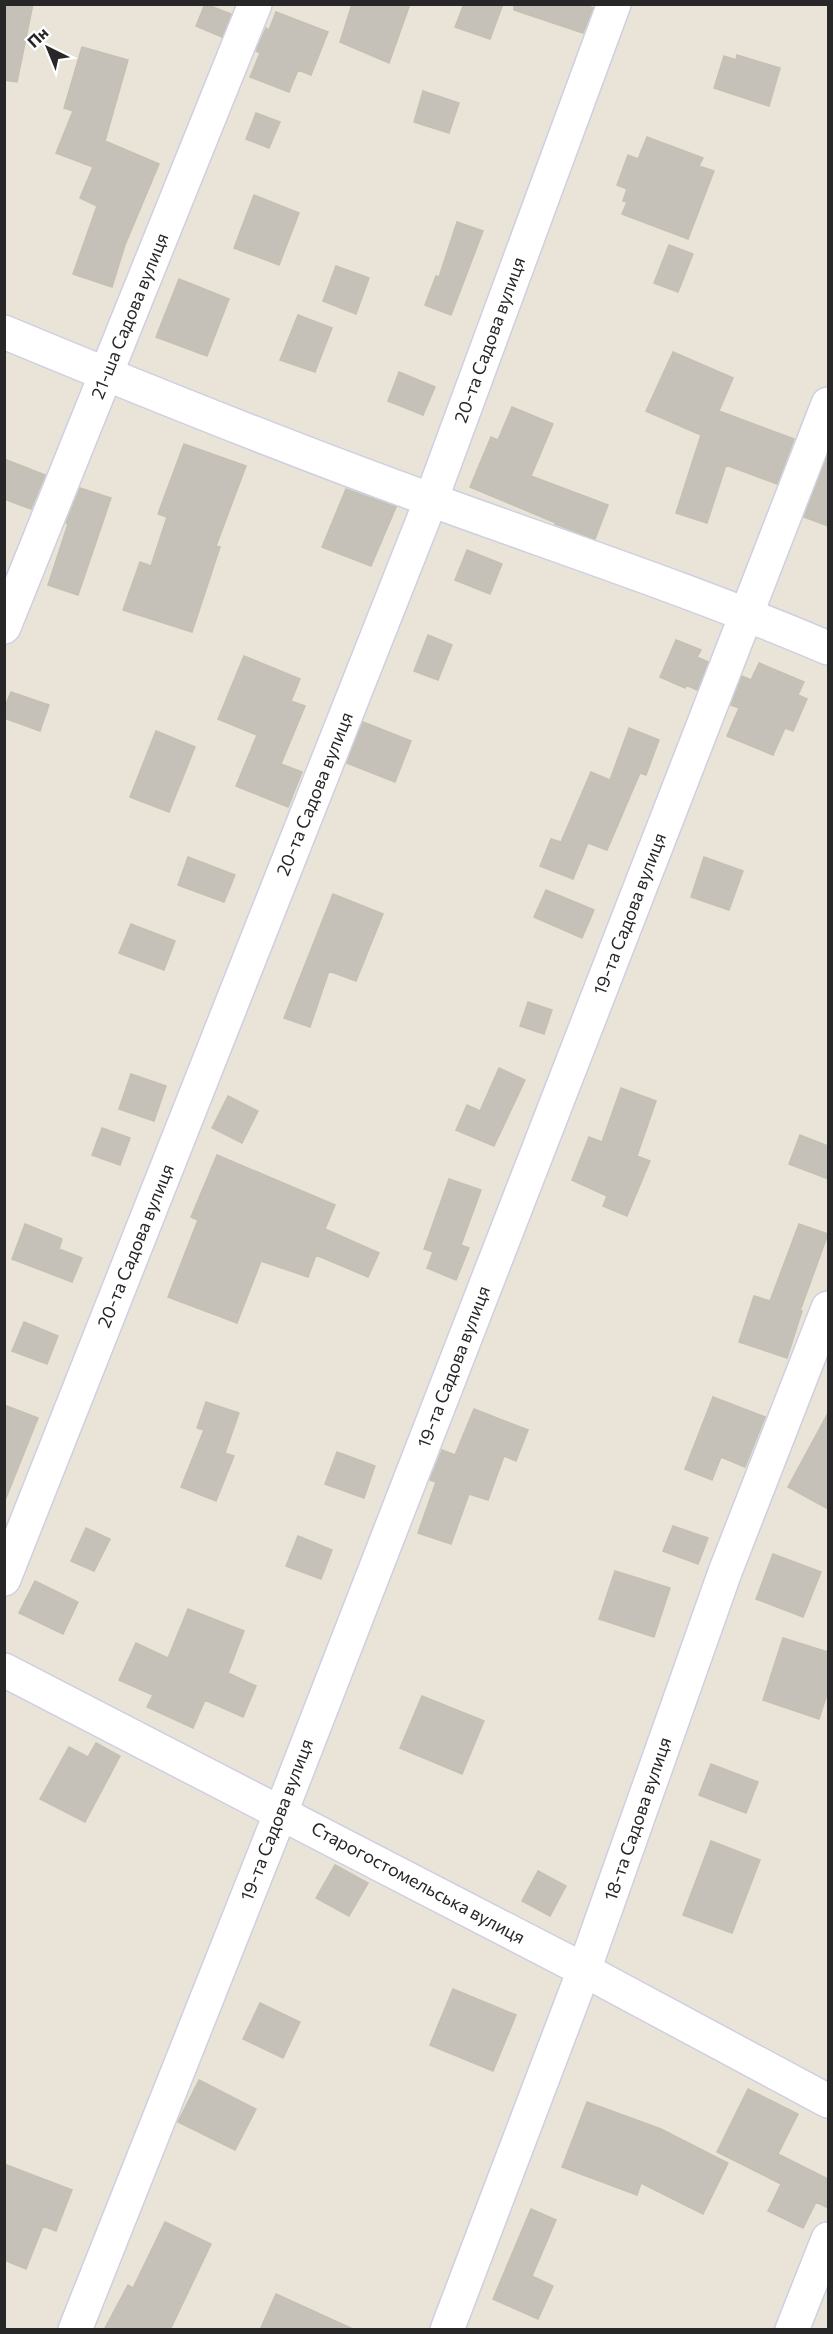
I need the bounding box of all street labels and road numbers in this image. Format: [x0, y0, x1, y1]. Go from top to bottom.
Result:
street label: 21-ша Садова вулиця [86, 229, 172, 402]
street label: 20-та Садова вулиця [449, 254, 529, 425]
street label: 20-та Садова вулиця [271, 709, 357, 879]
street label: 19-та Садова вулиця [588, 830, 670, 998]
street label: 20-та Садова вулиця [92, 1161, 178, 1331]
street label: 19-та Садова вулиця [412, 1283, 494, 1451]
street label: 18-та Садова вулиця [599, 1734, 675, 1903]
street label: 19-та Садова вулиця [235, 1736, 317, 1904]
street label: Старогостомельська вулиця [308, 1816, 529, 1948]

